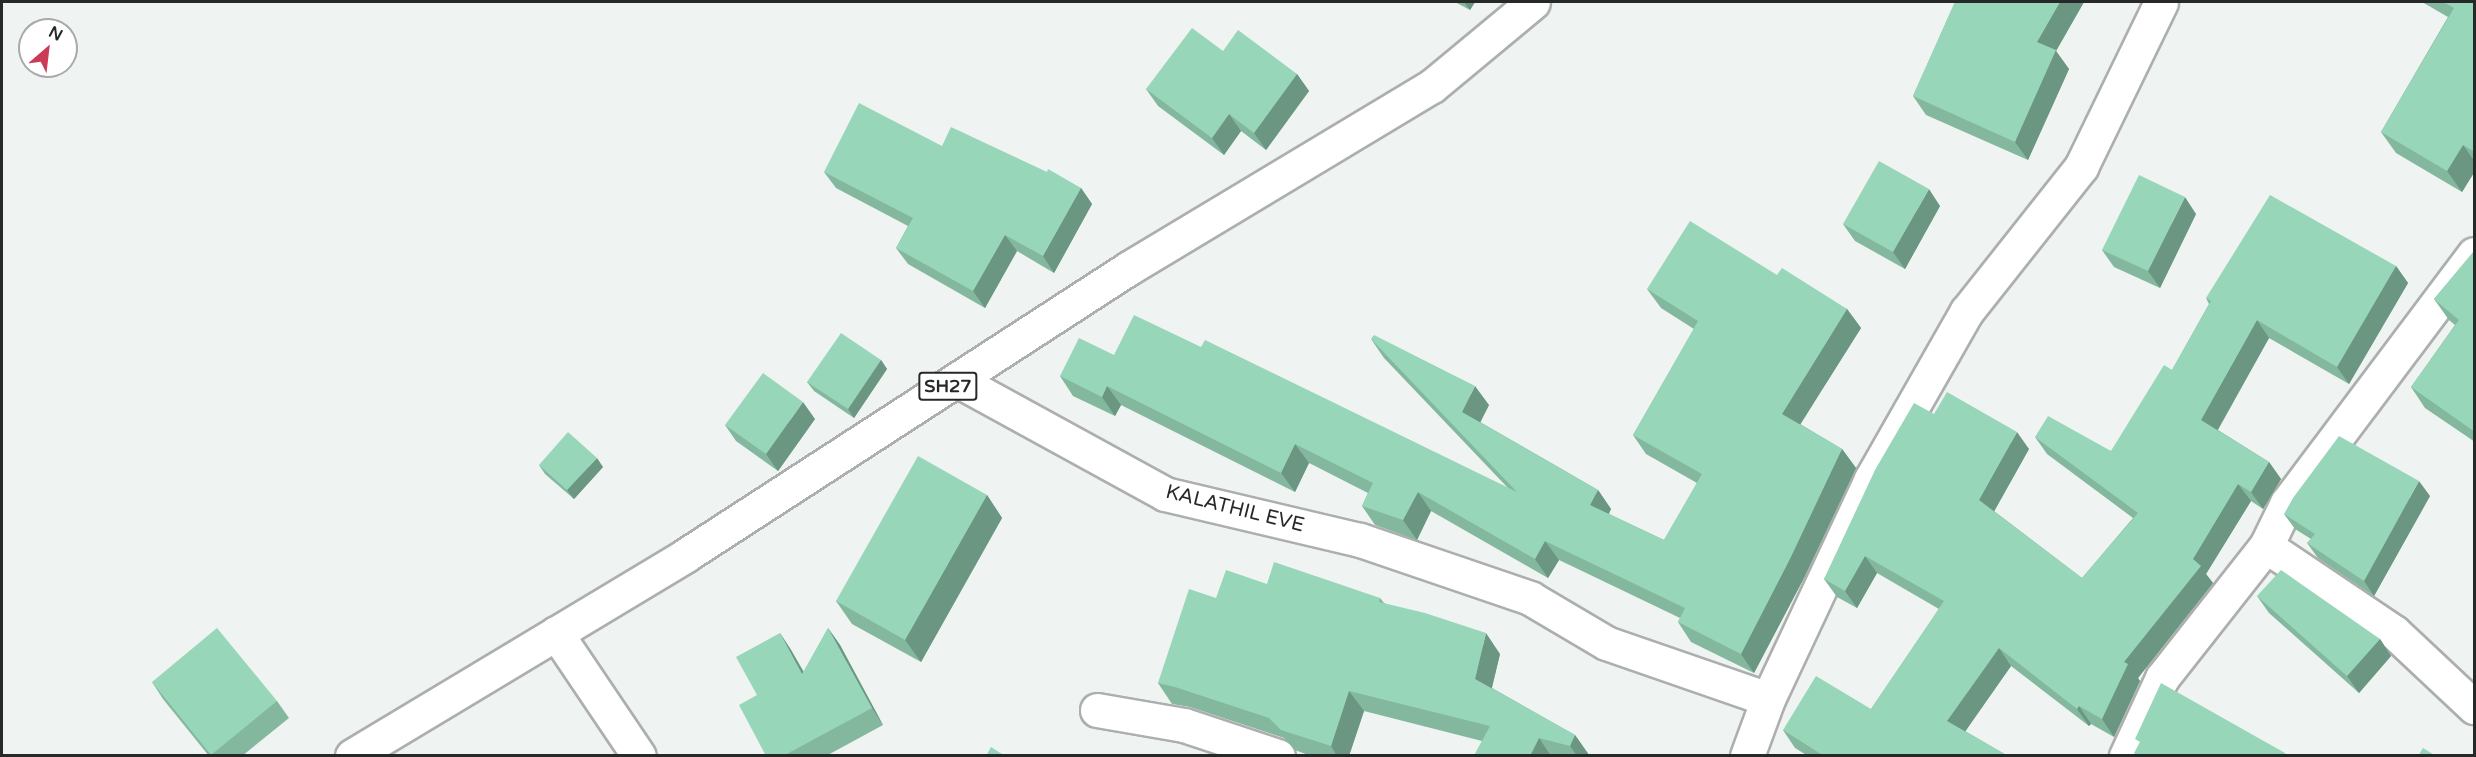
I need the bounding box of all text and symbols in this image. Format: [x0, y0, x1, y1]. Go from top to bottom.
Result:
north arrow [18, 18, 78, 78]
text: N [45, 22, 66, 46]
road number: SH27 [918, 371, 978, 401]
street label: KALATHIL EVE [1163, 480, 1307, 538]

